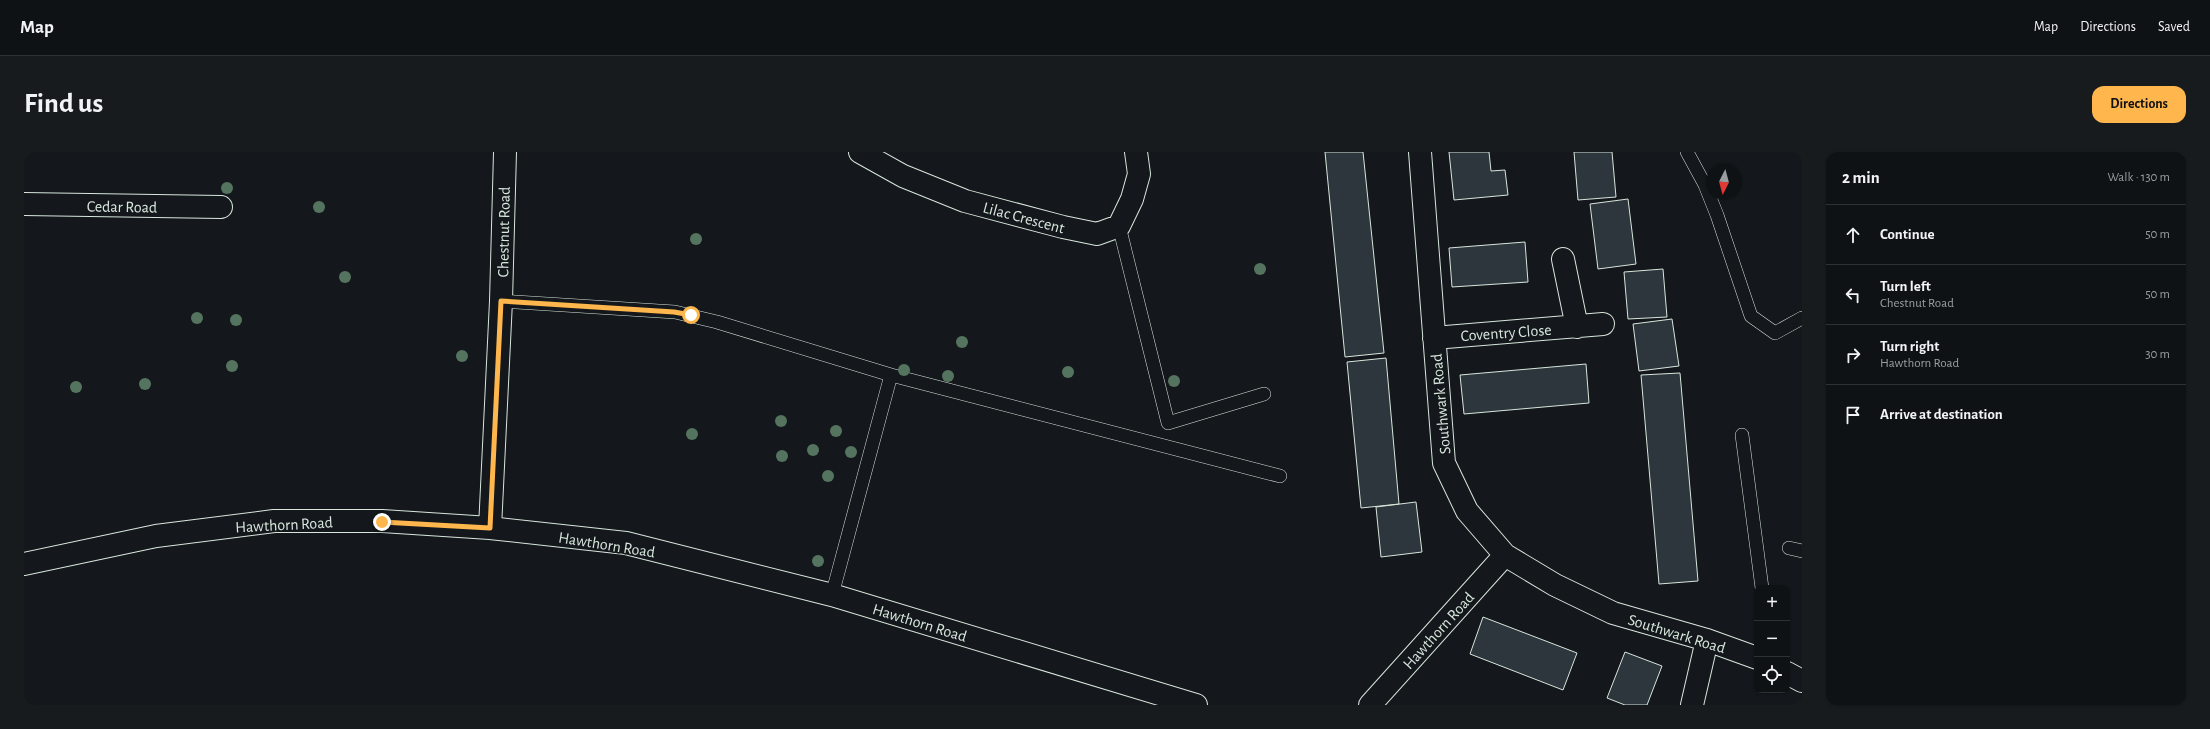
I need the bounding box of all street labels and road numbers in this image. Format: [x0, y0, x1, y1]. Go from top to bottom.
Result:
street label: Chestnut Road [495, 186, 513, 278]
street label: Cedar Road [87, 198, 157, 216]
street label: Lilac Crescent [981, 199, 1066, 237]
street label: Coventry Close [1460, 322, 1552, 345]
street label: Southwark Road [1429, 353, 1453, 455]
street label: Hawthorn Road [235, 514, 333, 536]
street label: Hawthorn Road [557, 529, 656, 561]
street label: Hawthorn Road [1400, 589, 1477, 672]
street label: Hawthorn Road [871, 601, 969, 645]
street label: Southwark Road [1626, 612, 1727, 656]

